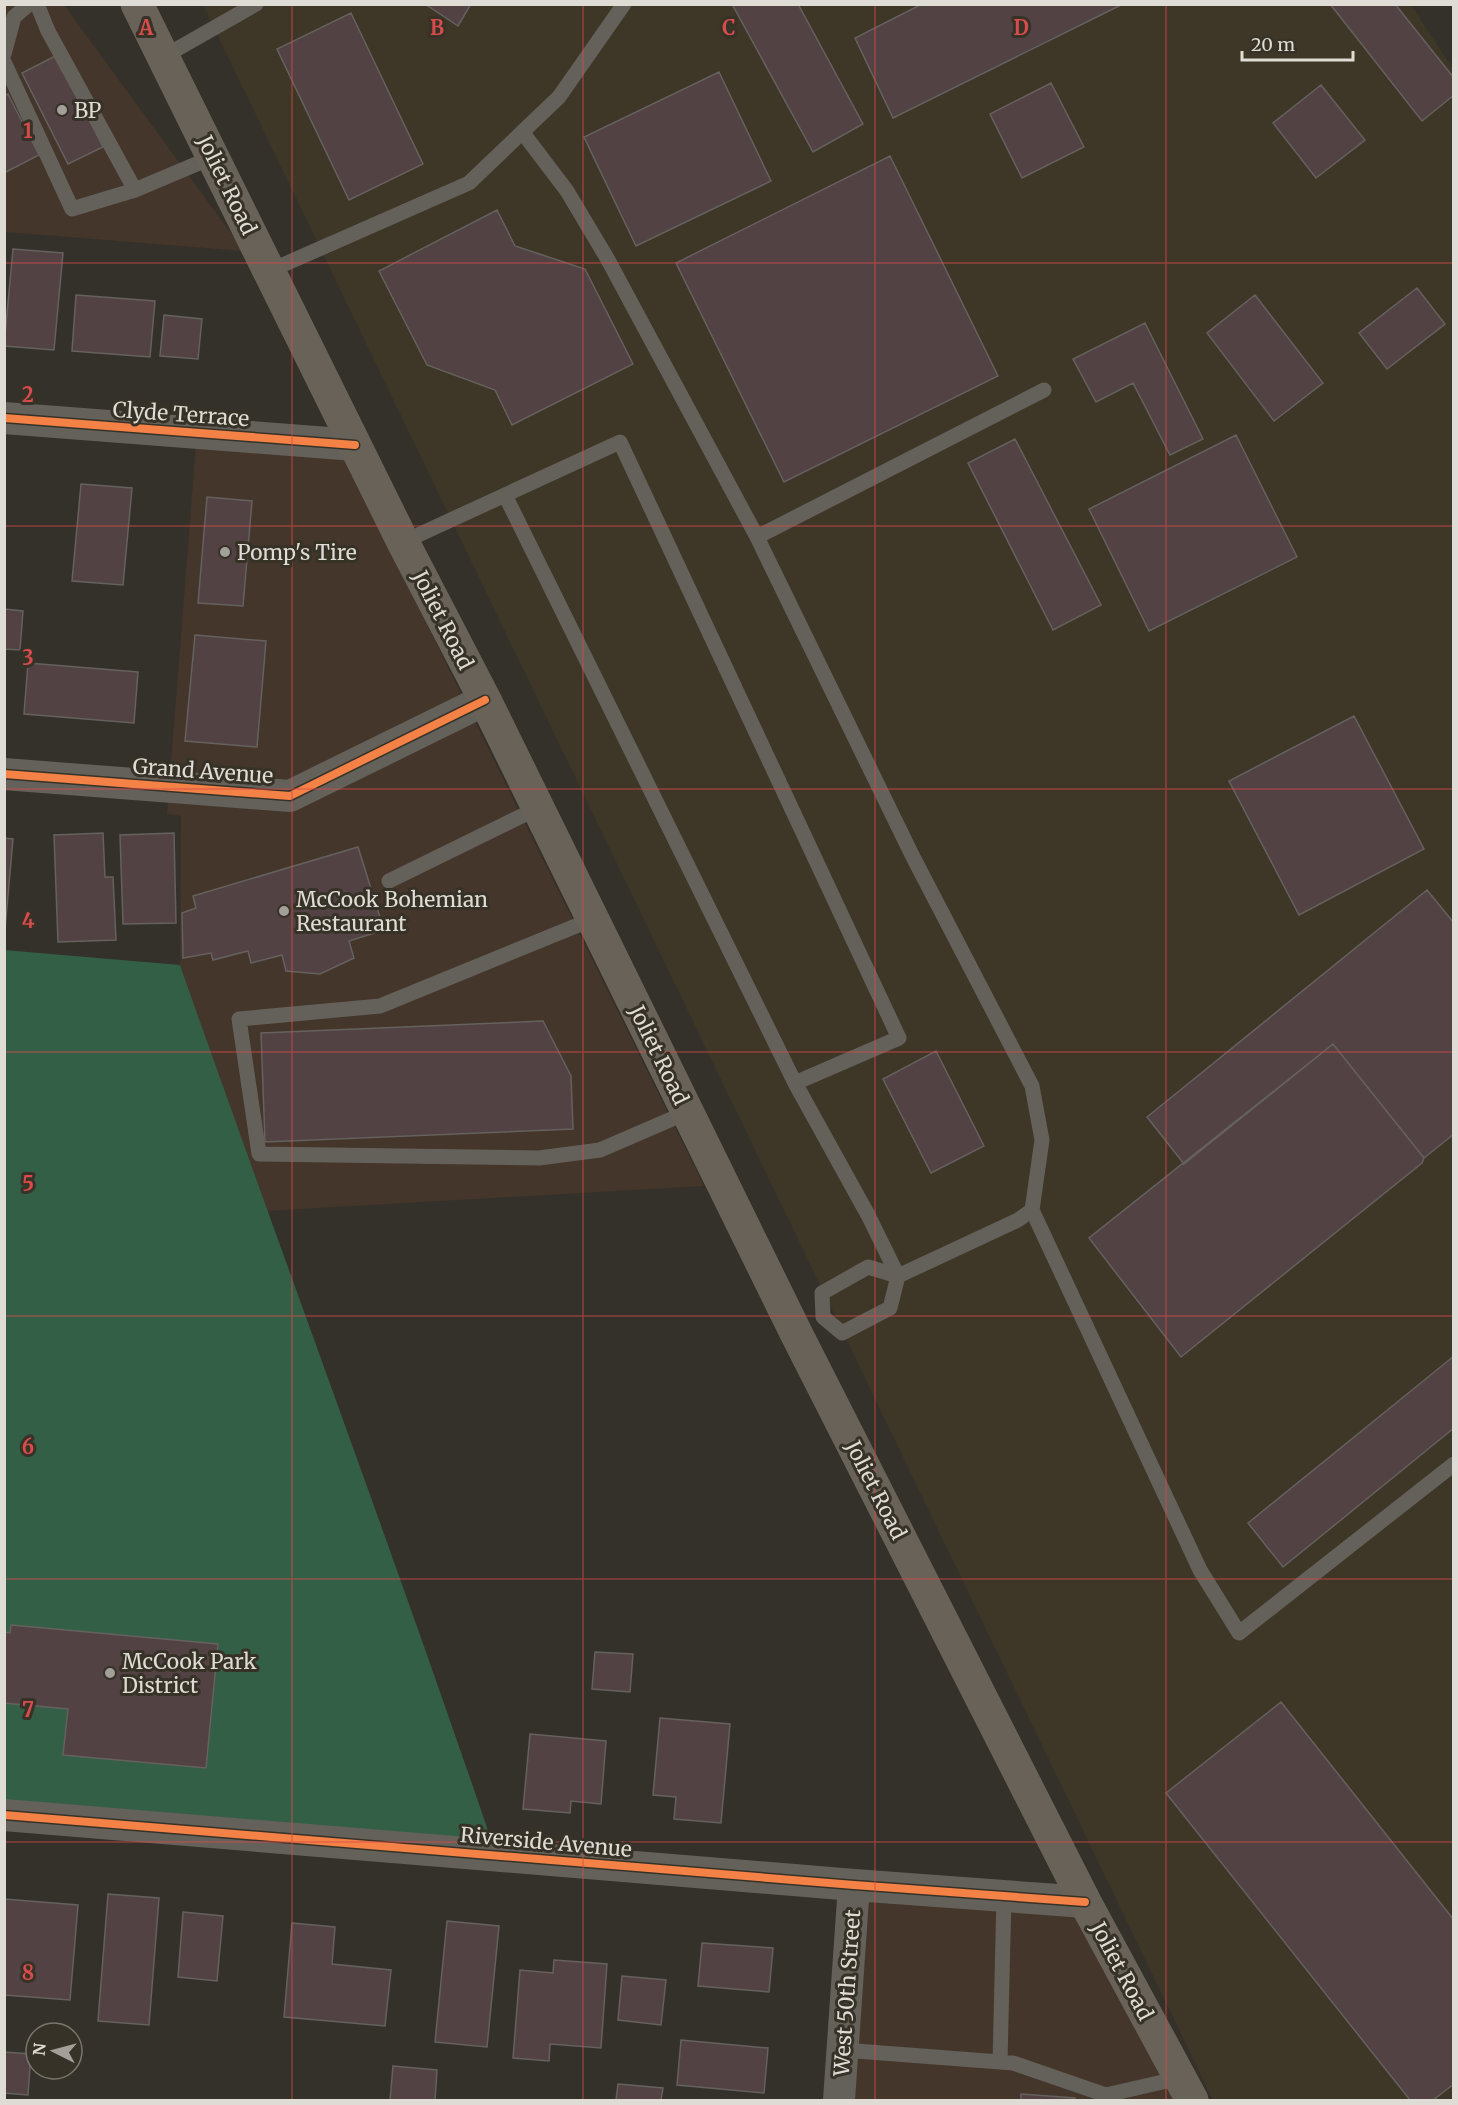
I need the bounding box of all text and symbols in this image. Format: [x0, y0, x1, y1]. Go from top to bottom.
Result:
text: A [138, 15, 154, 40]
text: B [430, 15, 444, 40]
text: C [722, 15, 736, 40]
text: D [1013, 15, 1029, 40]
scale bar [1242, 24, 1353, 62]
text: 20 m [1251, 33, 1295, 56]
place label: BP [74, 97, 101, 124]
marker: BP [55, 103, 69, 117]
text: 1 [23, 118, 33, 143]
street label: Joliet Road [191, 130, 263, 240]
text: 2 [22, 382, 34, 407]
street label: Clyde Terrace [112, 396, 250, 432]
place label: Pomp's Tire [237, 539, 357, 566]
marker: Pomp's Tire [218, 545, 232, 559]
street label: Joliet Road [406, 565, 480, 674]
text: 3 [22, 645, 34, 670]
street label: Grand Avenue [132, 753, 274, 789]
place label: McCook Bohemian Restaurant [296, 886, 488, 937]
marker: McCook Bohemian Restaurant [277, 904, 291, 918]
text: 4 [22, 908, 35, 933]
street label: Joliet Road [623, 1000, 695, 1110]
text: 5 [22, 1171, 34, 1196]
text: 6 [22, 1434, 34, 1459]
street label: Joliet Road [839, 1435, 913, 1544]
place label: McCook Park District [122, 1648, 257, 1699]
marker: McCook Park District [103, 1666, 117, 1680]
text: 7 [22, 1697, 34, 1722]
street label: Riverside Avenue [459, 1821, 633, 1863]
street label: West 50th Street [828, 1909, 866, 2078]
street label: Joliet Road [1084, 1916, 1159, 2025]
text: 8 [22, 1960, 34, 1985]
north arrow [24, 2021, 84, 2081]
text: N [28, 2042, 50, 2057]

